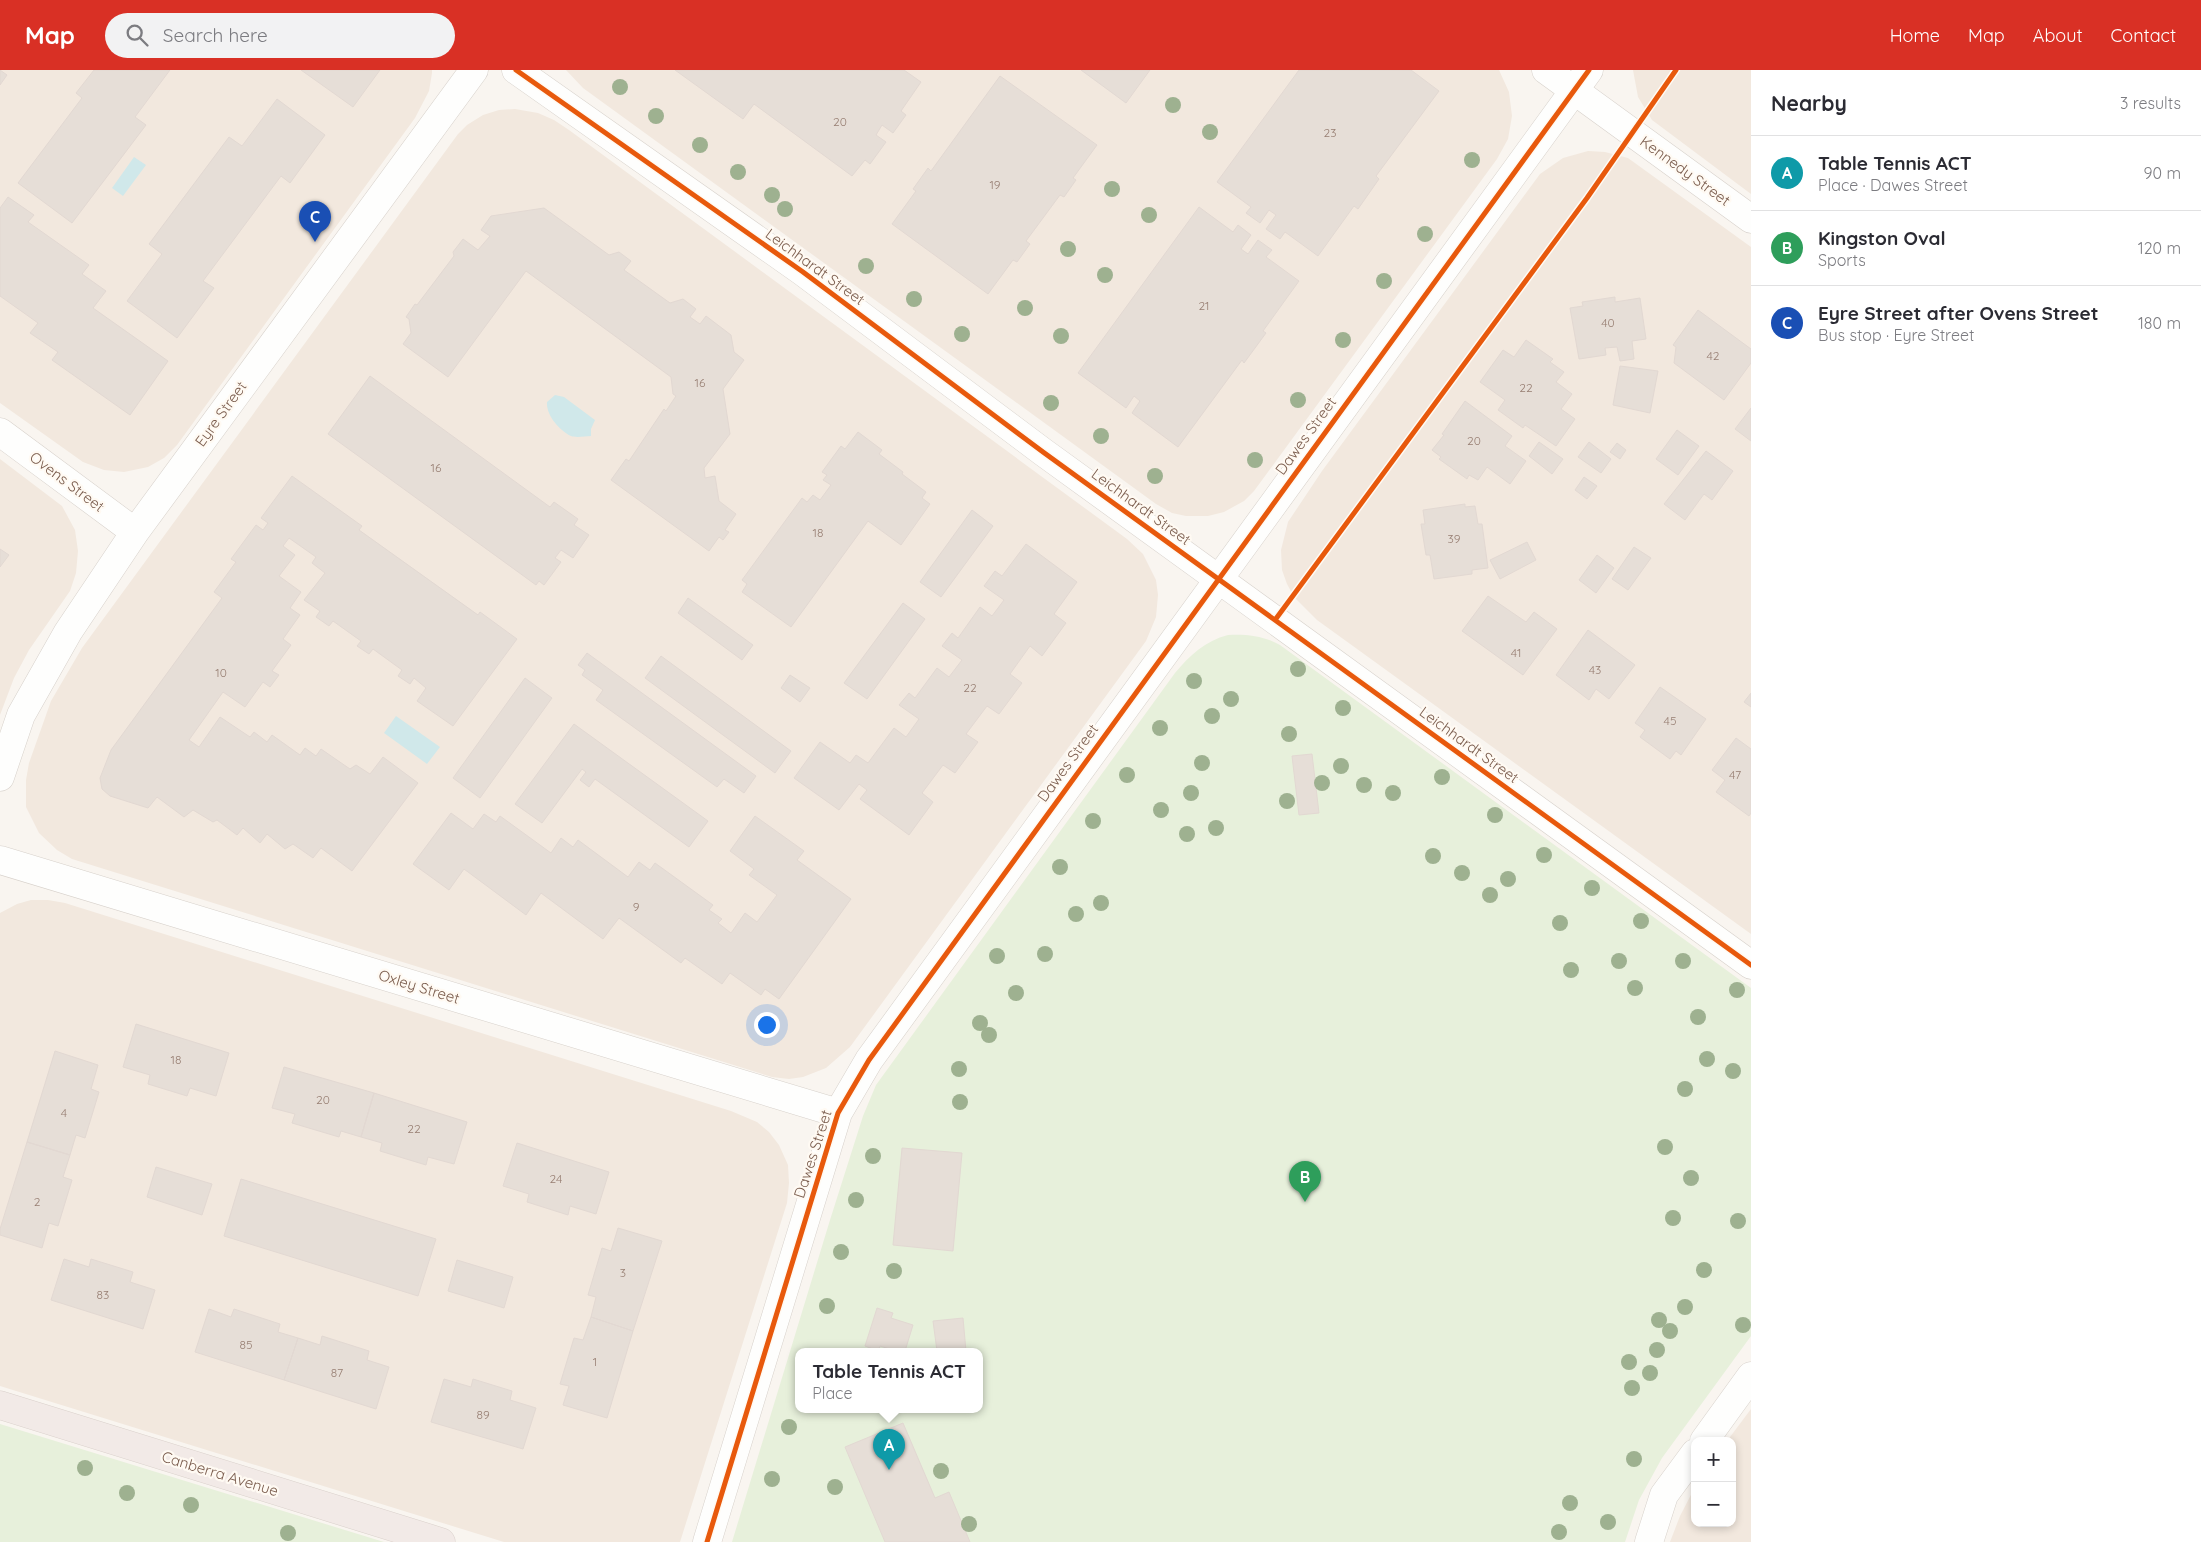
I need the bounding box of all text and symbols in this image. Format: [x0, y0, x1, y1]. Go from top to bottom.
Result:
search box [105, 13, 455, 58]
text: Map [25, 20, 75, 50]
icon: search [123, 21, 151, 49]
text: Search here [163, 23, 268, 47]
text: Home [1890, 24, 1940, 47]
text: Map [1968, 24, 2005, 47]
text: About [2033, 24, 2083, 47]
text: Contact [2111, 24, 2176, 47]
text: Nearby [1771, 90, 1847, 116]
text: 3 results [2120, 93, 2181, 113]
house number: 20 [833, 114, 847, 129]
house number: 23 [1324, 125, 1336, 140]
street label: Kennedy Street [1637, 132, 1734, 210]
text: Table Tennis ACT [1818, 151, 1972, 175]
text: A [1782, 163, 1792, 183]
text: 90 m [2144, 163, 2181, 183]
text: Place · Dawes Street [1818, 175, 1968, 195]
house number: 19 [989, 177, 1001, 192]
pin: C [299, 201, 331, 242]
street label: Leichhardt Street [762, 224, 869, 309]
text: Kingston Oval [1818, 226, 1946, 250]
text: B [1782, 238, 1792, 258]
text: 120 m [2138, 238, 2181, 258]
text: Sports [1818, 250, 1866, 270]
house number: 21 [1198, 298, 1210, 313]
text: Eyre Street after Ovens Street [1818, 301, 2099, 325]
text: C [1782, 313, 1792, 333]
text: 180 m [2138, 313, 2181, 333]
house number: 40 [1601, 315, 1615, 330]
text: Bus stop · Eyre Street [1818, 325, 1974, 345]
house number: 42 [1707, 348, 1720, 363]
house number: 16 [695, 375, 706, 390]
street label: Eyre Street [191, 377, 251, 450]
house number: 22 [1519, 380, 1533, 395]
street label: Dawes Street [1271, 393, 1340, 478]
house number: 20 [1467, 433, 1481, 448]
street label: Ovens Street [26, 447, 108, 516]
house number: 16 [431, 460, 442, 475]
street label: Leichhardt Street [1088, 464, 1195, 549]
house number: 18 [813, 525, 823, 540]
house number: 39 [1448, 531, 1461, 546]
house number: 41 [1511, 645, 1521, 660]
house number: 43 [1589, 662, 1601, 677]
house number: 10 [215, 665, 227, 680]
house number: 22 [963, 680, 977, 695]
street label: Leichhardt Street [1416, 702, 1523, 787]
house number: 45 [1664, 713, 1676, 728]
street label: Dawes Street [1033, 720, 1102, 805]
house number: 47 [1729, 767, 1741, 782]
house number: 9 [633, 899, 640, 914]
street label: Oxley Street [376, 965, 462, 1008]
your location [754, 1012, 780, 1038]
house number: 18 [171, 1052, 181, 1067]
house number: 20 [316, 1092, 330, 1107]
house number: 4 [61, 1105, 67, 1120]
street label: Dawes Street [789, 1107, 836, 1200]
house number: 22 [407, 1121, 421, 1136]
pin: B [1289, 1161, 1321, 1202]
house number: 24 [550, 1171, 562, 1186]
house number: 2 [34, 1194, 41, 1209]
house number: 3 [620, 1265, 626, 1280]
house number: 83 [97, 1287, 109, 1302]
house number: 85 [239, 1337, 253, 1352]
popup [795, 1348, 983, 1413]
house number: 1 [593, 1354, 597, 1369]
text: Table Tennis ACT [812, 1359, 966, 1383]
house number: 87 [331, 1365, 343, 1380]
text: Place [812, 1383, 852, 1403]
house number: 89 [476, 1407, 490, 1422]
pin: A [873, 1429, 905, 1470]
map controls [1691, 1437, 1736, 1527]
button: + [1691, 1437, 1736, 1482]
street label: Canberra Avenue [160, 1447, 281, 1500]
button: − [1691, 1482, 1736, 1527]

